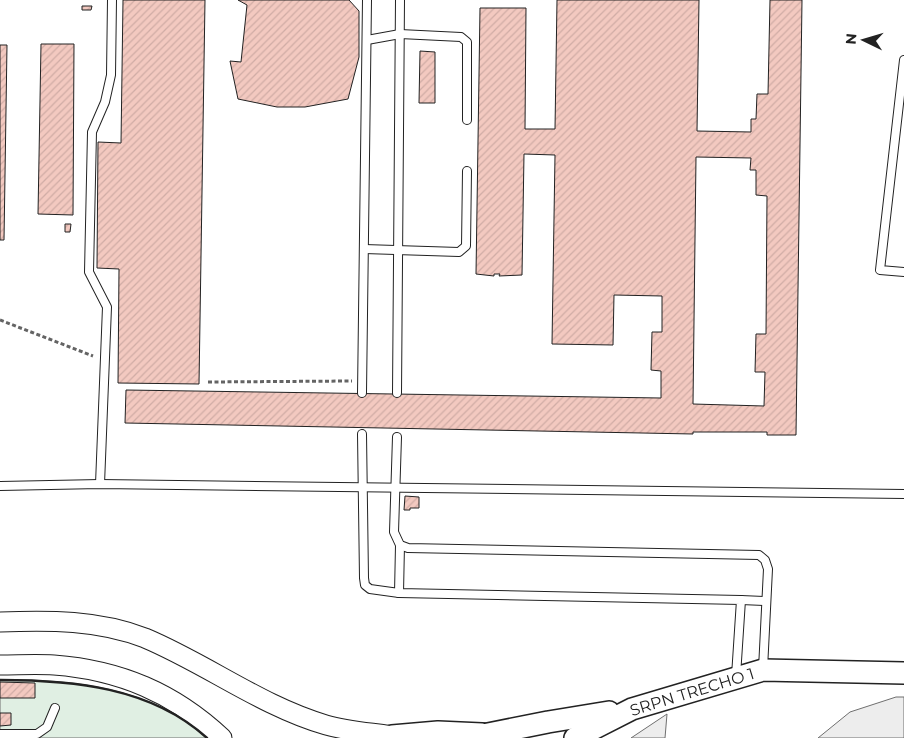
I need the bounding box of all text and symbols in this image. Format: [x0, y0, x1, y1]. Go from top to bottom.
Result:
north arrow [839, 15, 889, 65]
text: N [842, 32, 861, 45]
street label: SRPN TRECHO 1 [627, 664, 757, 720]

